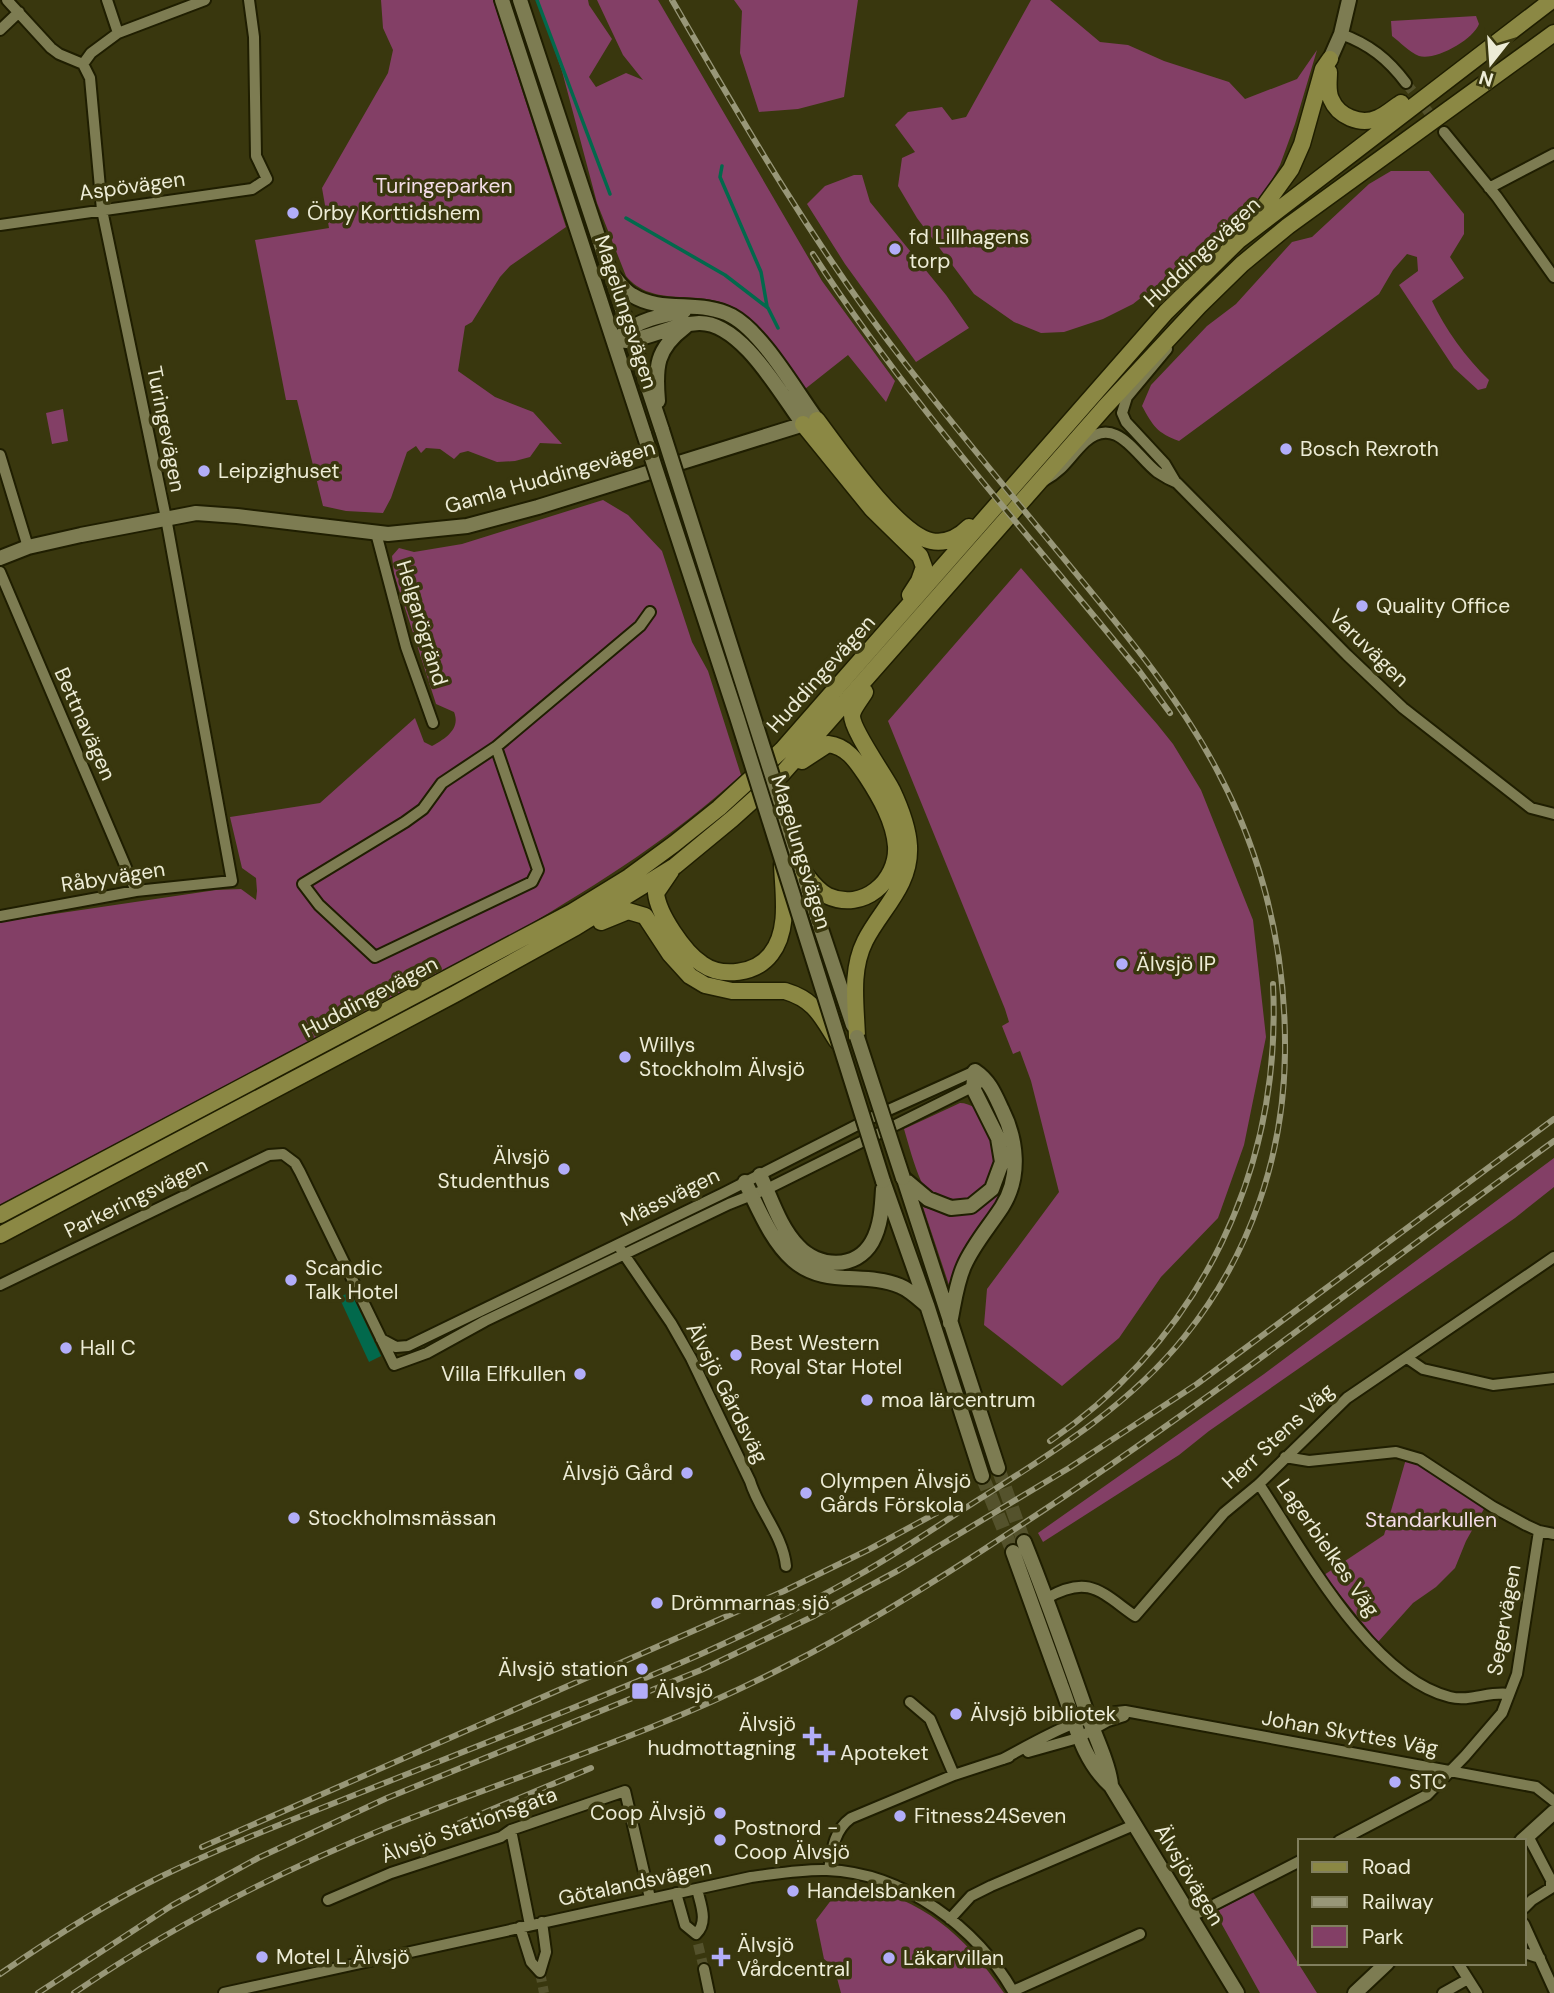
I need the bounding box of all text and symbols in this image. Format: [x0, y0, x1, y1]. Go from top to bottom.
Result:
north arrow [1456, 28, 1526, 98]
text: N [1476, 65, 1496, 93]
street label: Aspövägen [77, 165, 187, 207]
park label: Turingeparken [375, 172, 513, 200]
street label: Huddingevägen [1138, 191, 1266, 313]
place label: Örby Korttidshem [307, 199, 480, 227]
marker: Örby Korttidshem [285, 205, 301, 221]
place label: fd Lillhagens torp [909, 223, 1029, 275]
street label: Magelungsvägen [588, 232, 664, 392]
marker: fd Lillhagens torp [887, 241, 903, 257]
street label: Turingevägen [140, 364, 192, 494]
street label: Gamla Huddingevägen [442, 434, 658, 520]
place label: Bosch Rexroth [1300, 435, 1439, 463]
marker: Bosch Rexroth [1278, 441, 1294, 457]
place label: Leipzighuset [218, 457, 340, 485]
marker: Leipzighuset [196, 463, 212, 479]
street label: Helgarögränd [390, 557, 454, 689]
place label: Quality Office [1376, 592, 1510, 620]
marker: Quality Office [1354, 598, 1370, 614]
street label: Varuvägen [1323, 603, 1415, 693]
street label: Huddingevägen [760, 609, 882, 739]
street label: Bettnavägen [48, 663, 122, 785]
street label: Magelungsvägen [764, 771, 838, 933]
street label: Råbyvägen [59, 855, 167, 899]
street label: Huddingevägen [297, 949, 443, 1045]
place label: Älvsjö IP [1136, 950, 1216, 978]
marker: Älvsjö IP [1114, 956, 1130, 972]
place label: Willys Stockholm Älvsjö [639, 1031, 805, 1083]
marker: Willys Stockholm Älvsjö [617, 1049, 633, 1065]
place label: Älvsjö Studenthus [438, 1143, 550, 1195]
street label: Parkeringsvägen [60, 1151, 212, 1245]
marker: Älvsjö Studenthus [556, 1161, 572, 1177]
street label: Mässvägen [616, 1161, 724, 1233]
place label: Scandic Talk Hotel [305, 1254, 398, 1306]
marker: Scandic Talk Hotel [283, 1272, 299, 1288]
street label: Älvsjö Gårdsväg [679, 1318, 775, 1468]
place label: Best Western Royal Star Hotel [750, 1329, 902, 1381]
place label: Hall C [80, 1334, 136, 1362]
marker: Hall C [58, 1340, 74, 1356]
marker: Best Western Royal Star Hotel [728, 1347, 744, 1363]
place label: Villa Elfkullen [441, 1360, 566, 1388]
marker: Villa Elfkullen [572, 1366, 588, 1382]
street label: Herr Stens Väg [1216, 1377, 1340, 1495]
place label: moa lärcentrum [881, 1386, 1035, 1414]
marker: moa lärcentrum [859, 1392, 875, 1408]
place label: Älvsjö Gård [562, 1459, 673, 1487]
marker: Älvsjö Gård [679, 1465, 695, 1481]
place label: Olympen Älvsjö Gårds Förskola [820, 1467, 971, 1519]
street label: Lagerbielkes Väg [1270, 1474, 1386, 1623]
marker: Olympen Älvsjö Gårds Förskola [798, 1485, 814, 1501]
place label: Stockholmsmässan [308, 1504, 496, 1532]
park label: Standarkullen [1365, 1506, 1497, 1534]
marker: Stockholmsmässan [286, 1510, 302, 1526]
street label: Segervägen [1480, 1562, 1528, 1678]
place label: Drömmarnas sjö [671, 1589, 830, 1617]
marker: Drömmarnas sjö [649, 1595, 665, 1611]
place label: Älvsjö station [498, 1655, 628, 1683]
marker: Älvsjö station [634, 1661, 650, 1677]
place label: Älvsjö [656, 1677, 713, 1705]
marker: Älvsjö [630, 1681, 650, 1701]
place label: Älvsjö bibliotek [970, 1700, 1117, 1728]
street label: Johan Skyttes Väg [1260, 1704, 1441, 1762]
marker: Älvsjö bibliotek [948, 1706, 964, 1722]
place label: Älvsjö hudmottagning [648, 1710, 796, 1762]
marker: Älvsjö hudmottagning [802, 1726, 822, 1746]
place label: Apoteket [840, 1739, 929, 1767]
marker: Apoteket [818, 1745, 834, 1761]
place label: STC [1409, 1768, 1447, 1796]
marker: STC [1387, 1774, 1403, 1790]
street label: Älvsjö Stationsgata [377, 1780, 561, 1870]
place label: Coop Älvsjö [590, 1799, 706, 1827]
place label: Fitness24Seven [914, 1802, 1066, 1830]
marker: Coop Älvsjö [712, 1805, 728, 1821]
marker: Fitness24Seven [892, 1808, 908, 1824]
place label: Postnord - Coop Älvsjö [734, 1814, 850, 1866]
street label: Älvsjövägen [1148, 1819, 1230, 1931]
marker: Postnord - Coop Älvsjö [712, 1832, 728, 1848]
legend [1298, 1839, 1526, 1965]
street label: Götalandsvägen [556, 1853, 714, 1913]
text: Road [1362, 1853, 1411, 1881]
place label: Handelsbanken [807, 1877, 956, 1905]
marker: Handelsbanken [785, 1883, 801, 1899]
text: Railway [1362, 1888, 1434, 1916]
text: Park [1362, 1923, 1404, 1951]
place label: Älvsjö Vårdcentral [737, 1931, 850, 1983]
place label: Motel L Älvsjö [276, 1943, 410, 1971]
place label: Läkarvillan [903, 1944, 1004, 1972]
marker: Älvsjö Vårdcentral [711, 1947, 731, 1967]
marker: Motel L Älvsjö [254, 1949, 270, 1965]
marker: Läkarvillan [881, 1950, 897, 1966]

